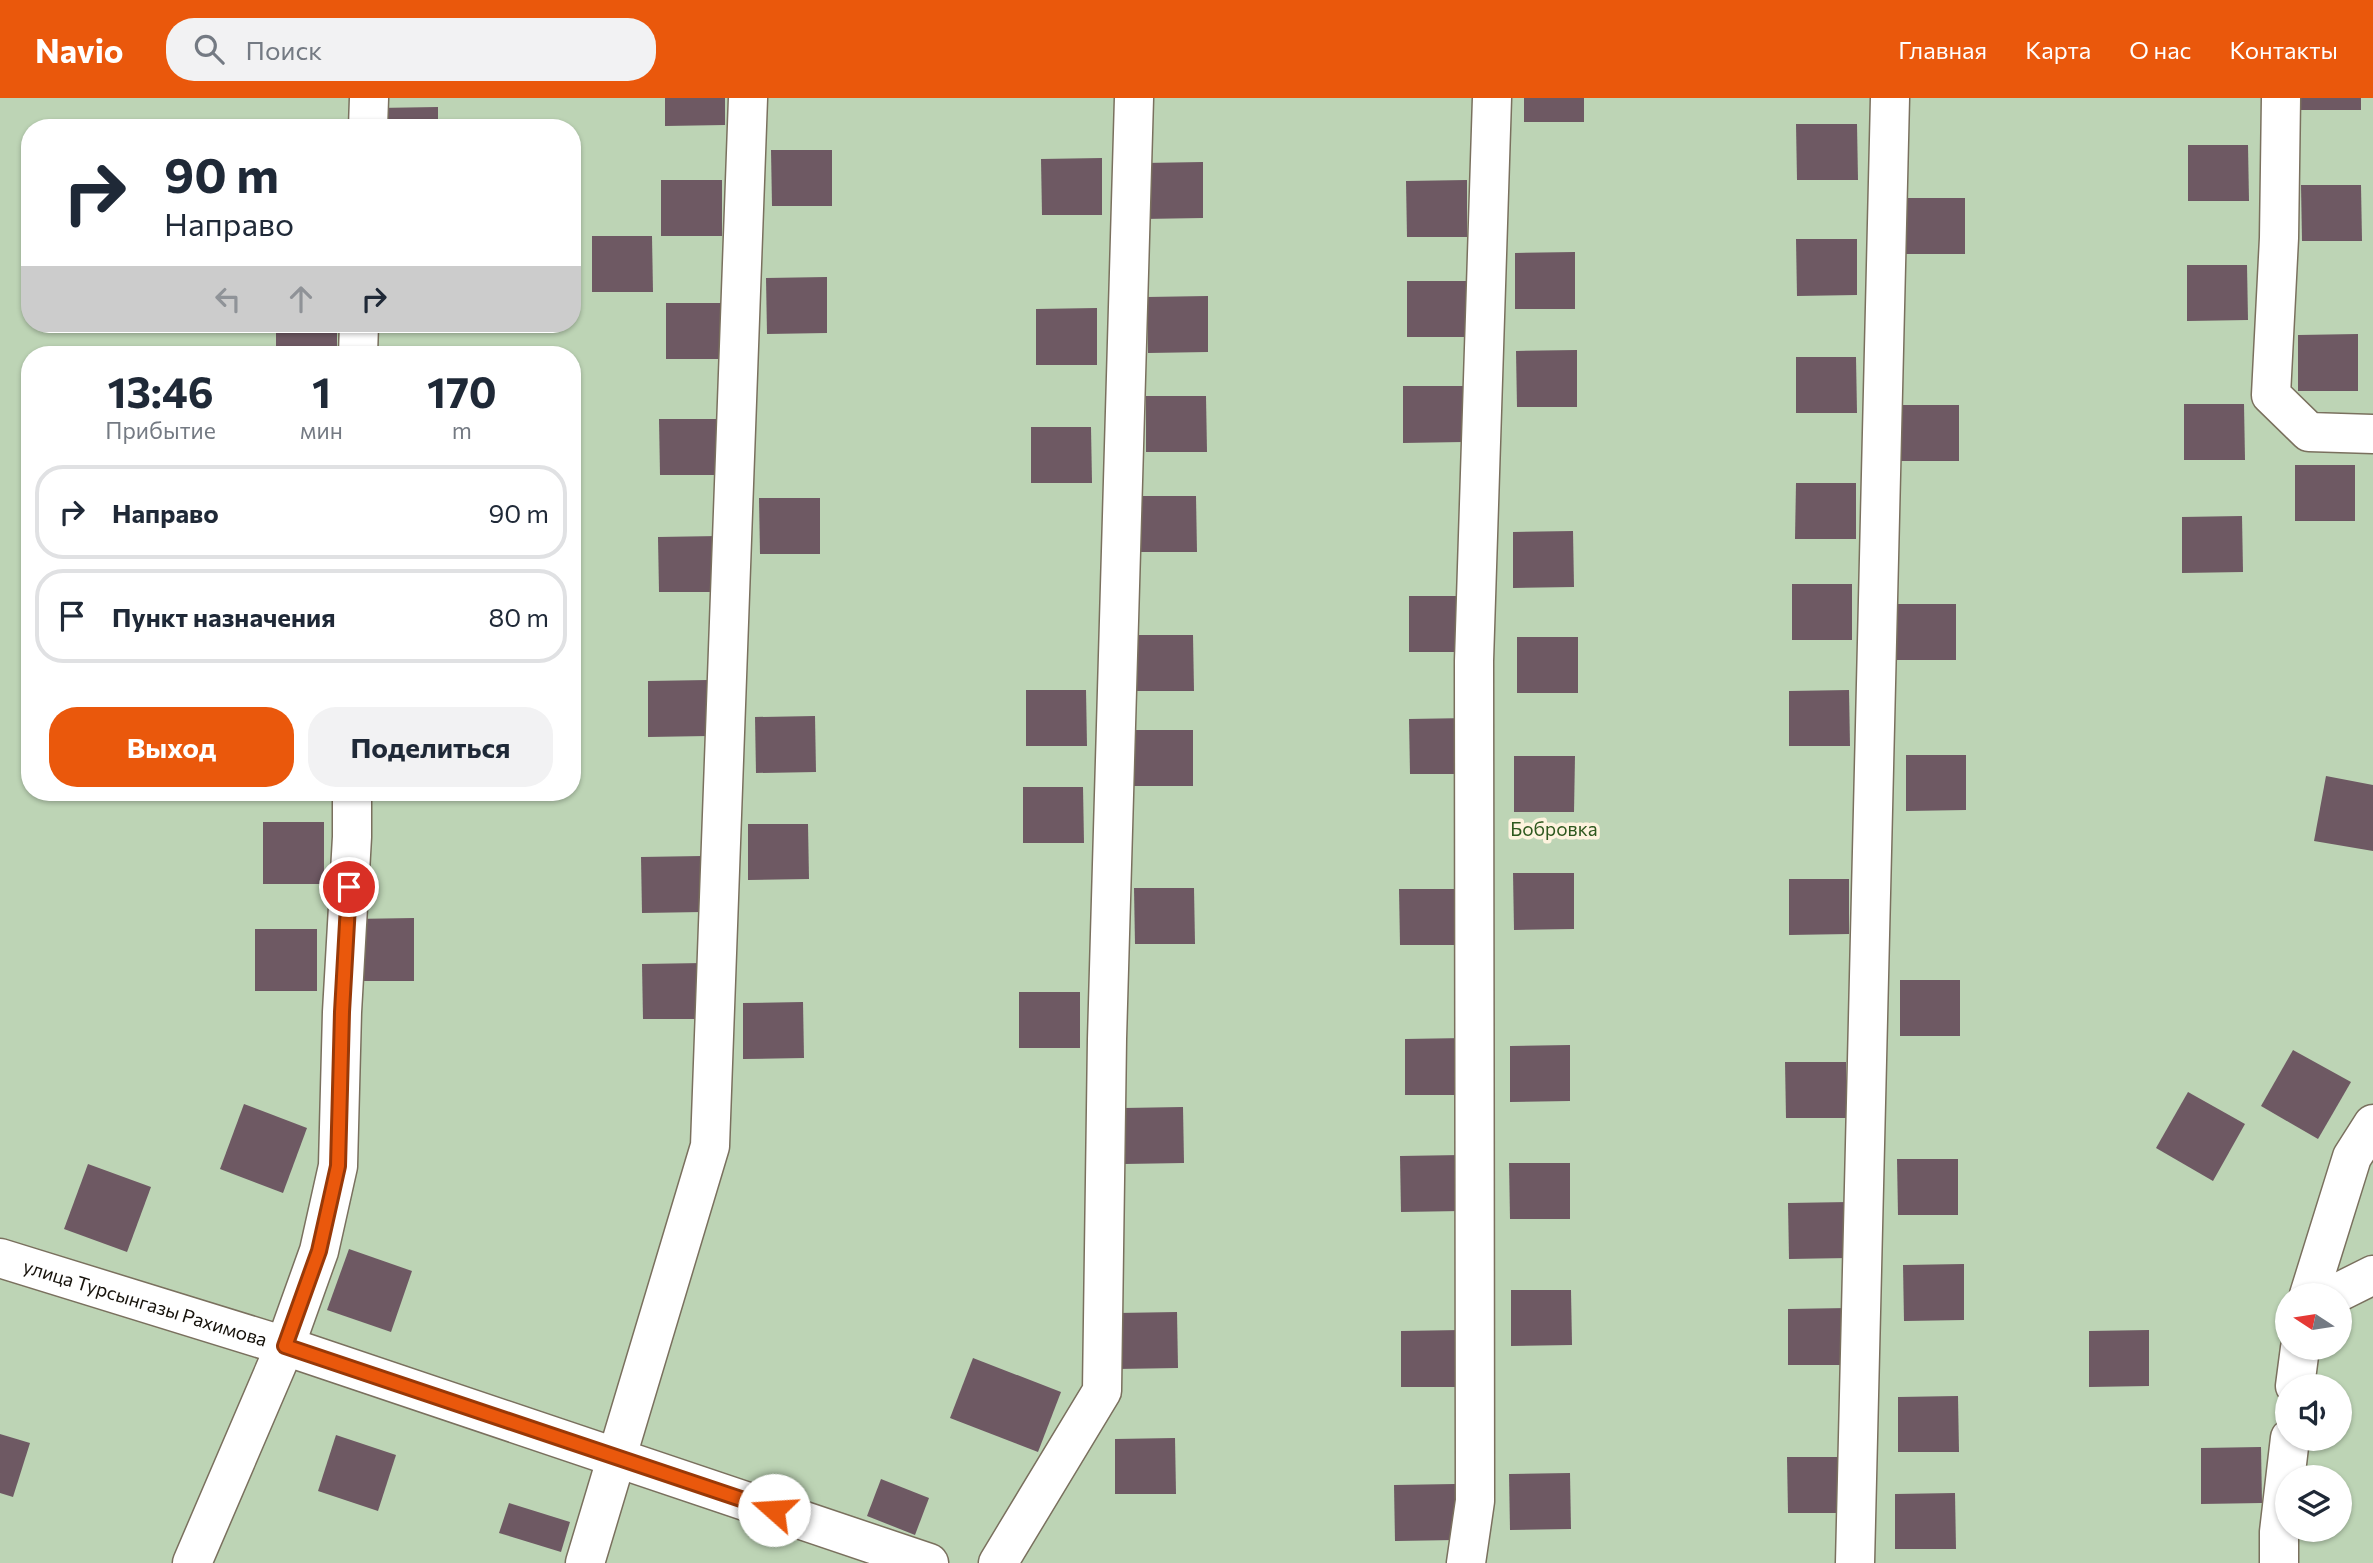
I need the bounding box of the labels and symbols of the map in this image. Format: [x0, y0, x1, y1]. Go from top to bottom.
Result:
park label: Бобровка [1510, 817, 1598, 840]
pin [319, 857, 379, 917]
street label: улица Турсынгазы Рахимова [21, 1254, 270, 1351]
north arrow [2275, 1283, 2352, 1360]
position arrow [737, 1473, 811, 1547]

